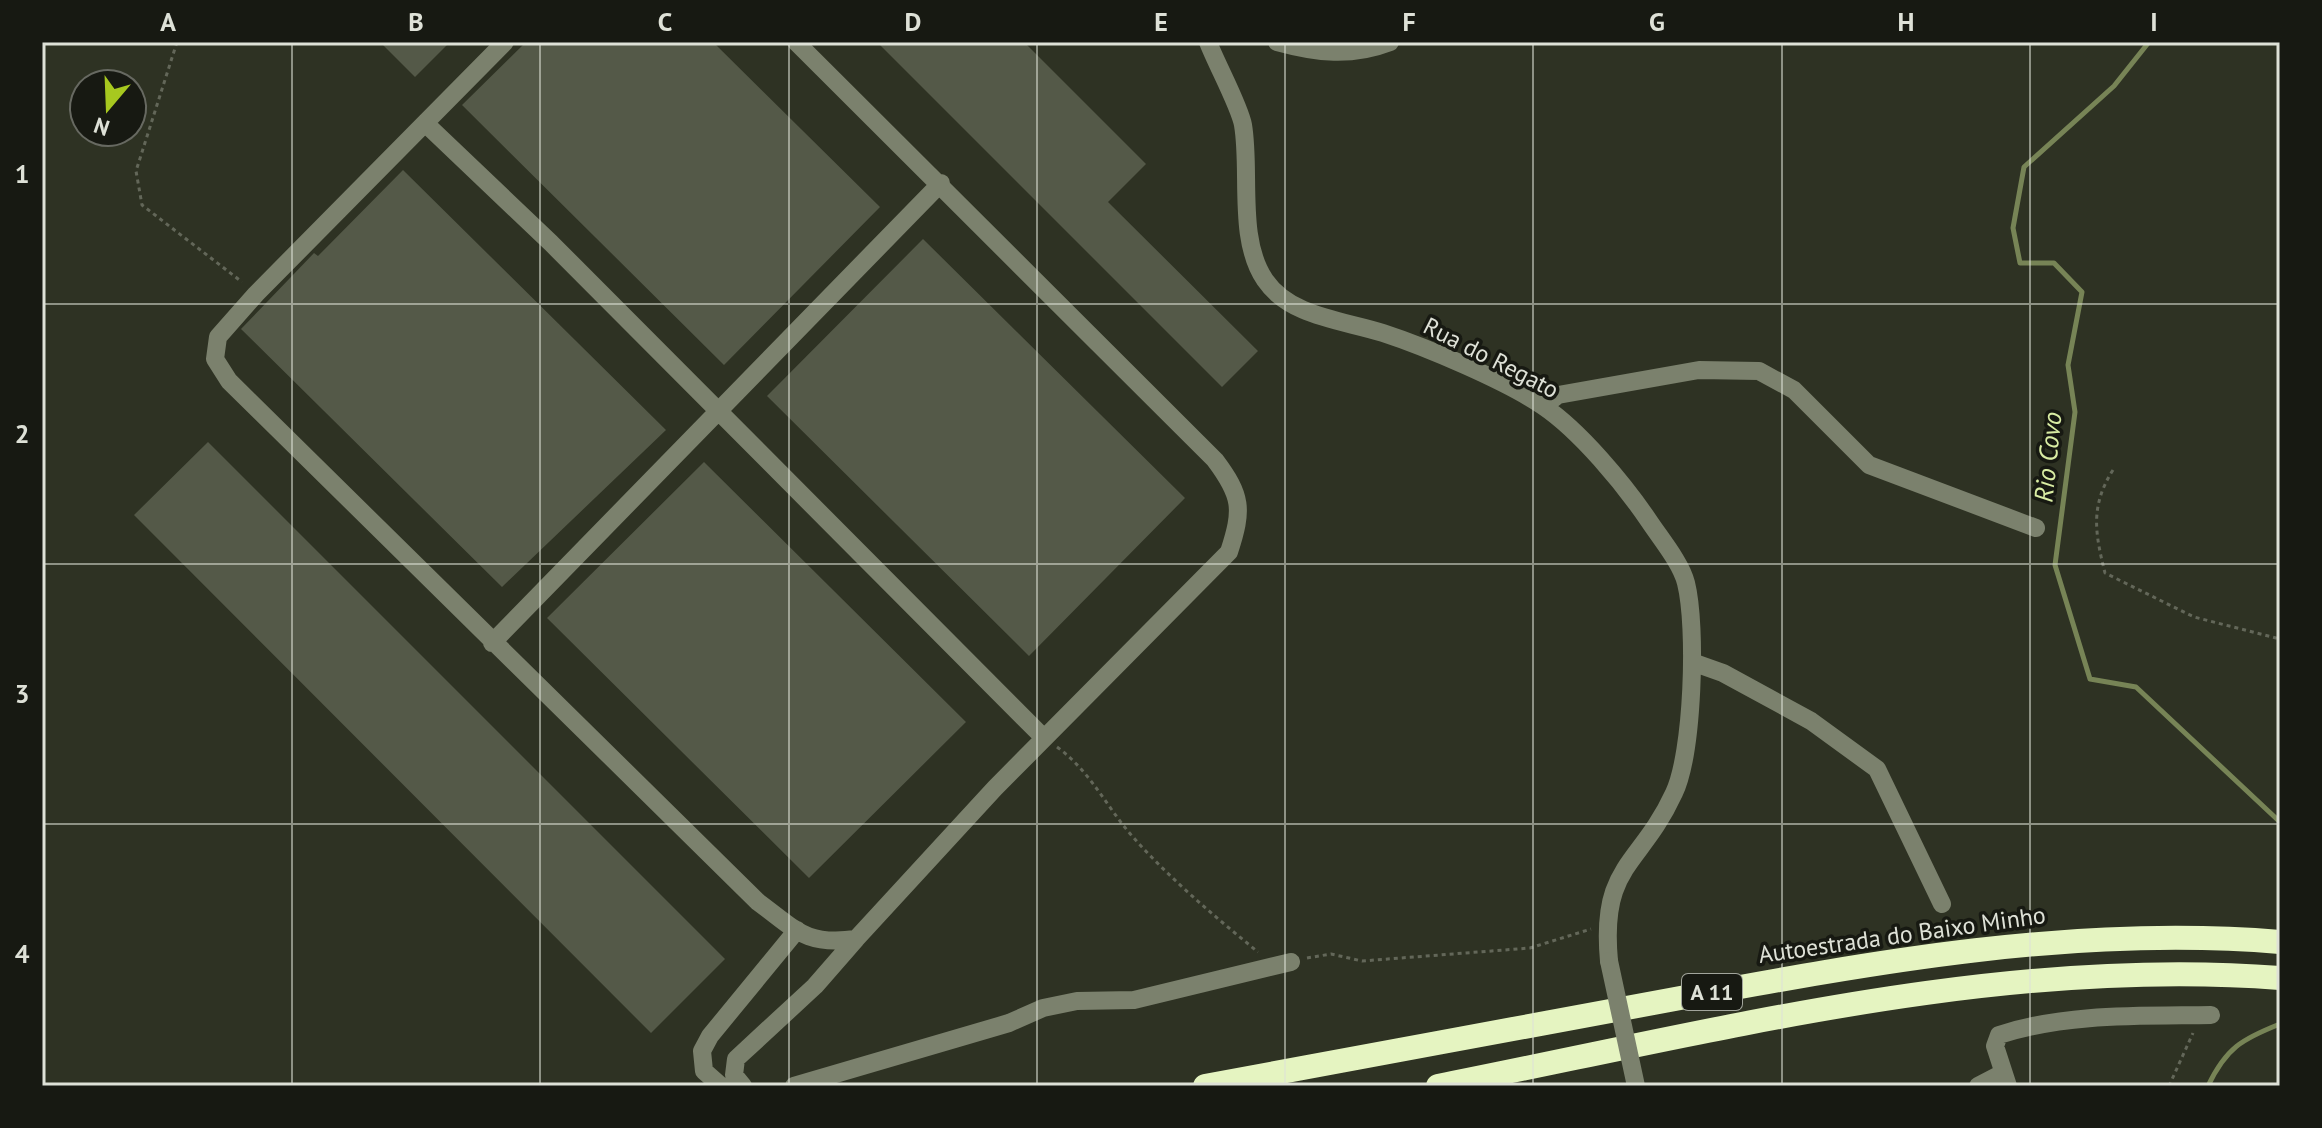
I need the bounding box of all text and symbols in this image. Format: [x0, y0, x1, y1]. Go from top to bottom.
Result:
text: A [160, 5, 176, 38]
text: B [408, 5, 424, 38]
text: C [658, 5, 672, 38]
text: D [905, 5, 921, 38]
text: E [1154, 5, 1168, 38]
text: F [1402, 5, 1416, 38]
text: G [1649, 5, 1665, 38]
text: H [1898, 5, 1914, 38]
text: I [2150, 5, 2158, 38]
north arrow [68, 68, 148, 148]
text: N [90, 111, 113, 143]
text: 1 [15, 157, 29, 190]
street label: Rua do Regato [1418, 310, 1564, 405]
water label: Rio Covo [2026, 410, 2069, 504]
text: 2 [15, 417, 29, 450]
text: 3 [15, 677, 29, 710]
street label: Autoestrada do Baixo Minho [1756, 899, 2047, 970]
text: 4 [15, 937, 30, 970]
road number: A 11 [1682, 974, 1742, 1010]

